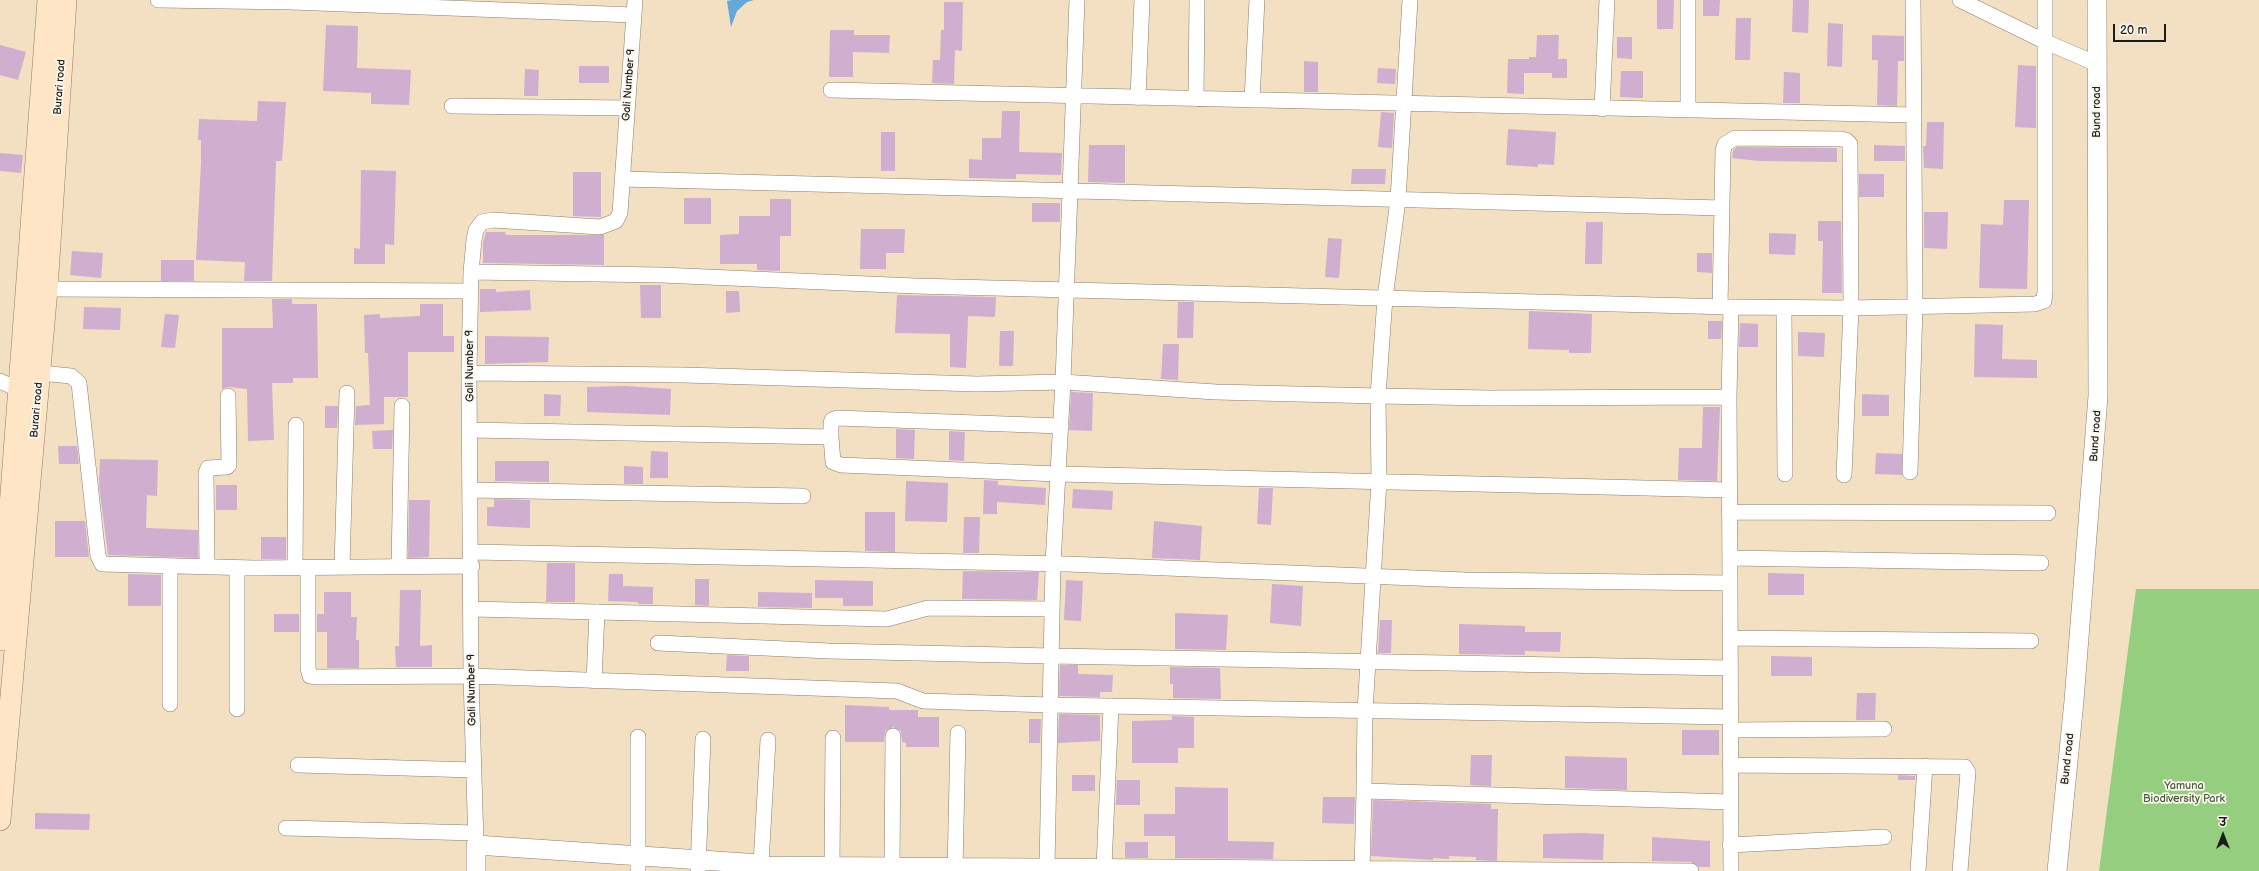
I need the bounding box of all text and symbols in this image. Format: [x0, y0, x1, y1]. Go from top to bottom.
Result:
scale bar [2115, 16, 2168, 42]
text: 20 m [2120, 23, 2147, 38]
street label: Gali Number 9 [620, 49, 638, 121]
street label: Burari road [51, 59, 69, 115]
street label: Bund road [2090, 86, 2104, 138]
street label: Gali Number 9 [463, 330, 477, 402]
street label: Burari road [28, 382, 46, 438]
street label: Bund road [2088, 410, 2104, 462]
street label: Gali Number 9 [465, 654, 479, 726]
street label: Bund road [2059, 733, 2077, 785]
park label: Yamuna Biodiversity Park [2143, 779, 2225, 805]
north arrow [2203, 815, 2243, 855]
text: उ [2219, 816, 2227, 829]

